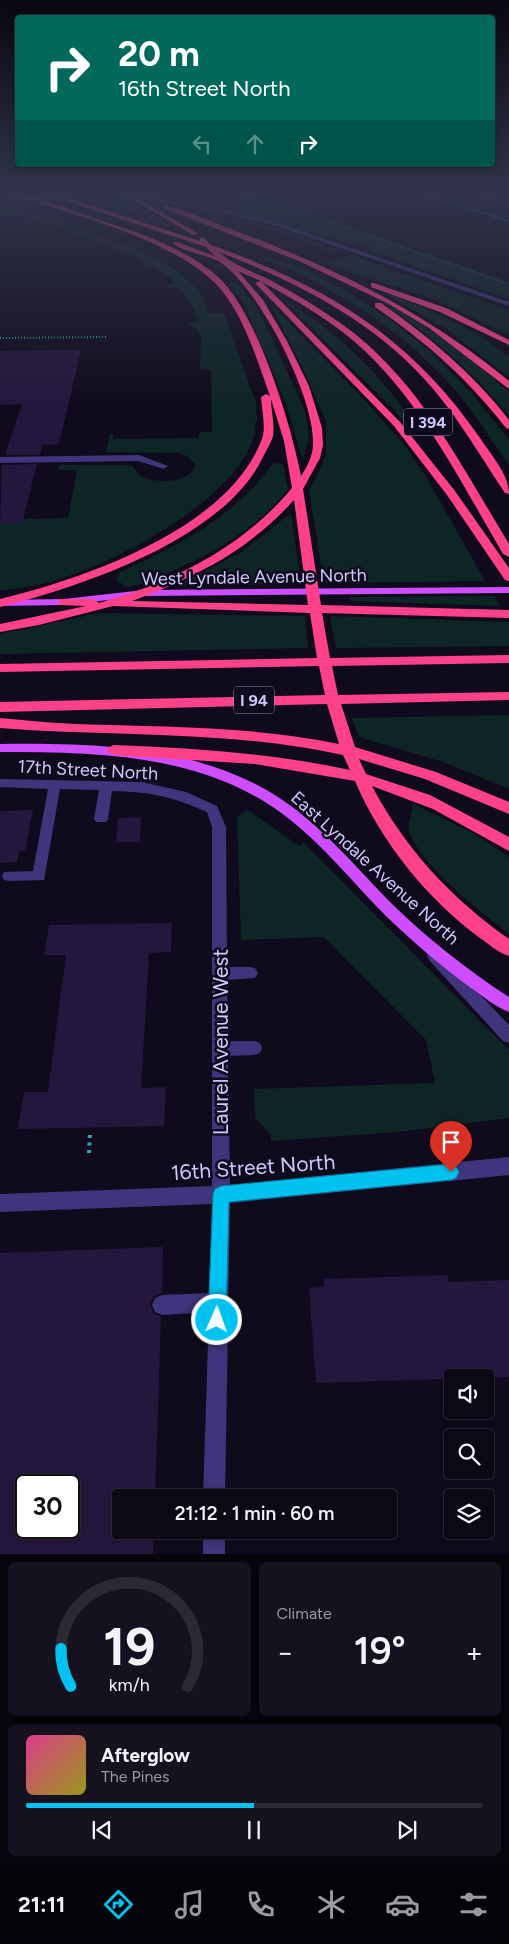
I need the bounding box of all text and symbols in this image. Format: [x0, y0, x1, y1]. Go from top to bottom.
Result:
text: 20 m [118, 33, 200, 75]
icon: right [35, 35, 100, 100]
text: 16th Street North [118, 75, 290, 102]
icon: left [188, 130, 216, 158]
icon: ahead [241, 130, 269, 158]
icon: right [294, 130, 322, 158]
road number: I 394 [404, 408, 452, 436]
street label: West Lyndale Avenue North [141, 564, 367, 590]
road number: I 94 [234, 686, 274, 714]
street label: 17th Street North [17, 755, 159, 785]
street label: East Lyndale Avenue North [286, 787, 464, 949]
street label: Laurel Avenue West [208, 949, 233, 1135]
pin [430, 1121, 472, 1172]
icon: arrive [437, 1128, 465, 1156]
street label: 16th Street North [170, 1149, 336, 1185]
position arrow [190, 1293, 242, 1345]
map controls [444, 1369, 494, 1539]
button: sound [444, 1369, 494, 1419]
button: search [444, 1429, 494, 1479]
speed limit sign: 30 [15, 1474, 80, 1539]
button: layers [444, 1489, 494, 1539]
text: 21:12 · 1 min · 60 m [175, 1502, 334, 1525]
text: Climate [277, 1604, 332, 1623]
text: 19 [103, 1616, 155, 1678]
text: 19° [354, 1628, 406, 1674]
text: − [277, 1635, 294, 1669]
text: + [466, 1635, 483, 1669]
text: km/h [109, 1674, 150, 1695]
text: Afterglow [101, 1744, 190, 1767]
text: The Pines [101, 1767, 170, 1786]
icon: previous [88, 1816, 116, 1844]
icon: pause [240, 1816, 268, 1844]
icon: next [393, 1816, 421, 1844]
icon: directions [101, 1887, 136, 1922]
icon: music [172, 1887, 207, 1922]
icon: phone [243, 1887, 278, 1922]
icon: climate [314, 1887, 349, 1922]
icon: car [385, 1887, 420, 1922]
icon: filters [456, 1887, 491, 1922]
text: 21:11 [18, 1891, 65, 1918]

